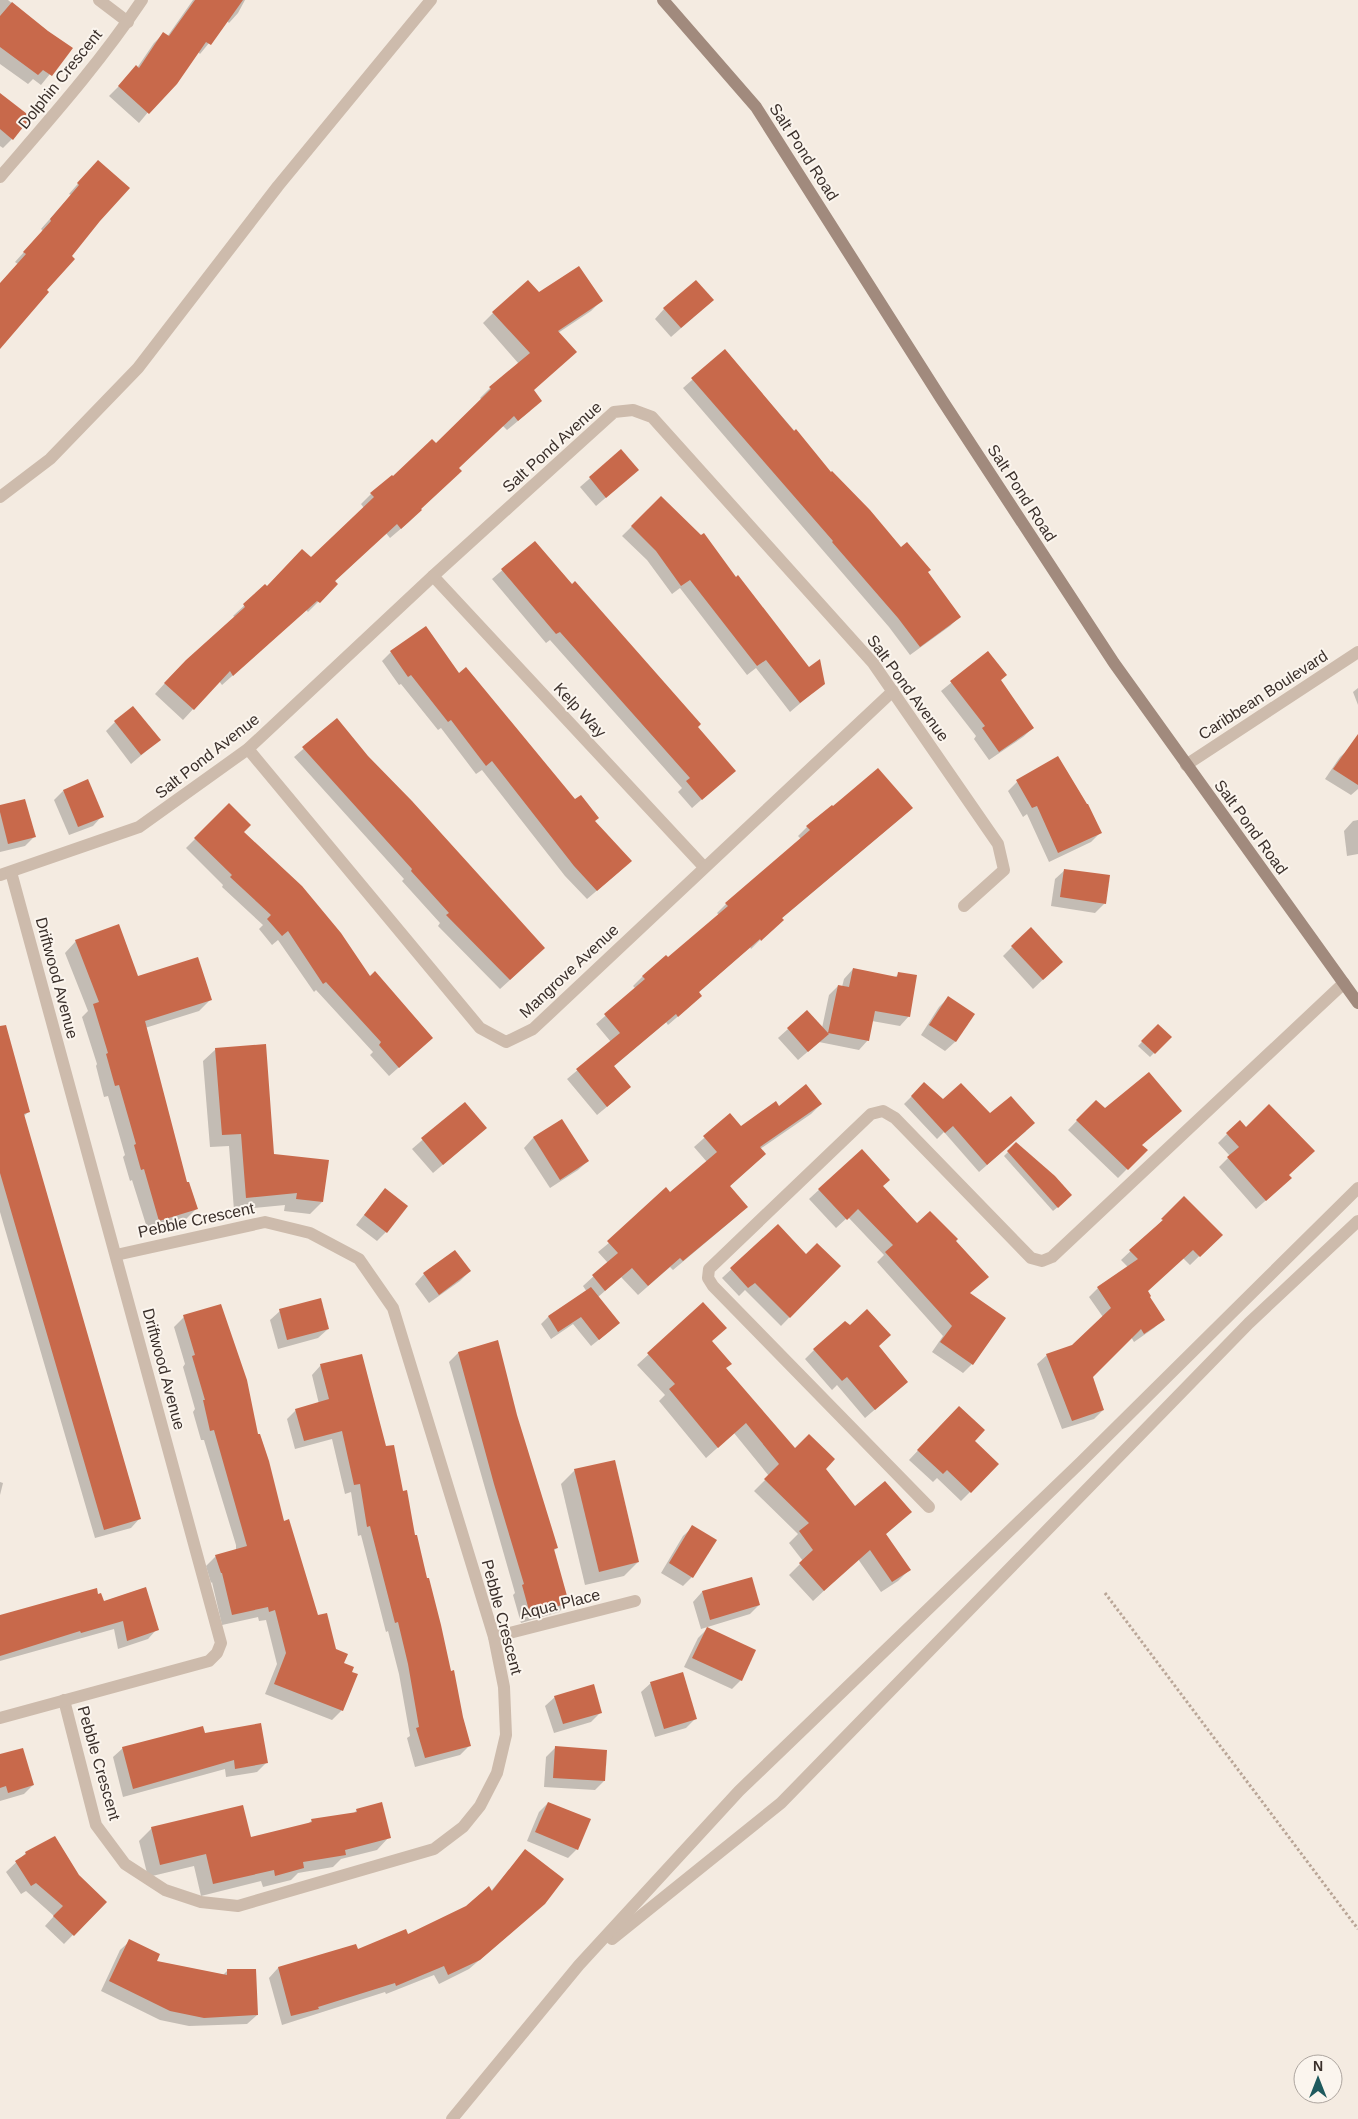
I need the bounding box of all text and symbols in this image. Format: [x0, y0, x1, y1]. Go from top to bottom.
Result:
street label: Dolphin Crescent [15, 26, 106, 132]
street label: Salt Pond Road [766, 100, 842, 204]
street label: Salt Pond Avenue [499, 398, 605, 496]
street label: Salt Pond Road [984, 441, 1060, 545]
street label: Salt Pond Avenue [864, 632, 952, 744]
street label: Caribbean Boulevard [1195, 647, 1331, 743]
street label: Kelp Way [551, 679, 609, 741]
street label: Salt Pond Avenue [152, 710, 262, 802]
street label: Salt Pond Road [1211, 777, 1291, 877]
street label: Driftwood Avenue [33, 915, 81, 1041]
street label: Mangrove Avenue [516, 921, 622, 1021]
street label: Pebble Crescent [136, 1199, 256, 1241]
street label: Driftwood Avenue [140, 1306, 188, 1432]
street label: Pebble Crescent [478, 1558, 526, 1677]
street label: Aqua Place [518, 1586, 602, 1622]
street label: Pebble Crescent [75, 1704, 124, 1823]
north arrow [1293, 2054, 1343, 2104]
text: N [1313, 2058, 1323, 2074]

